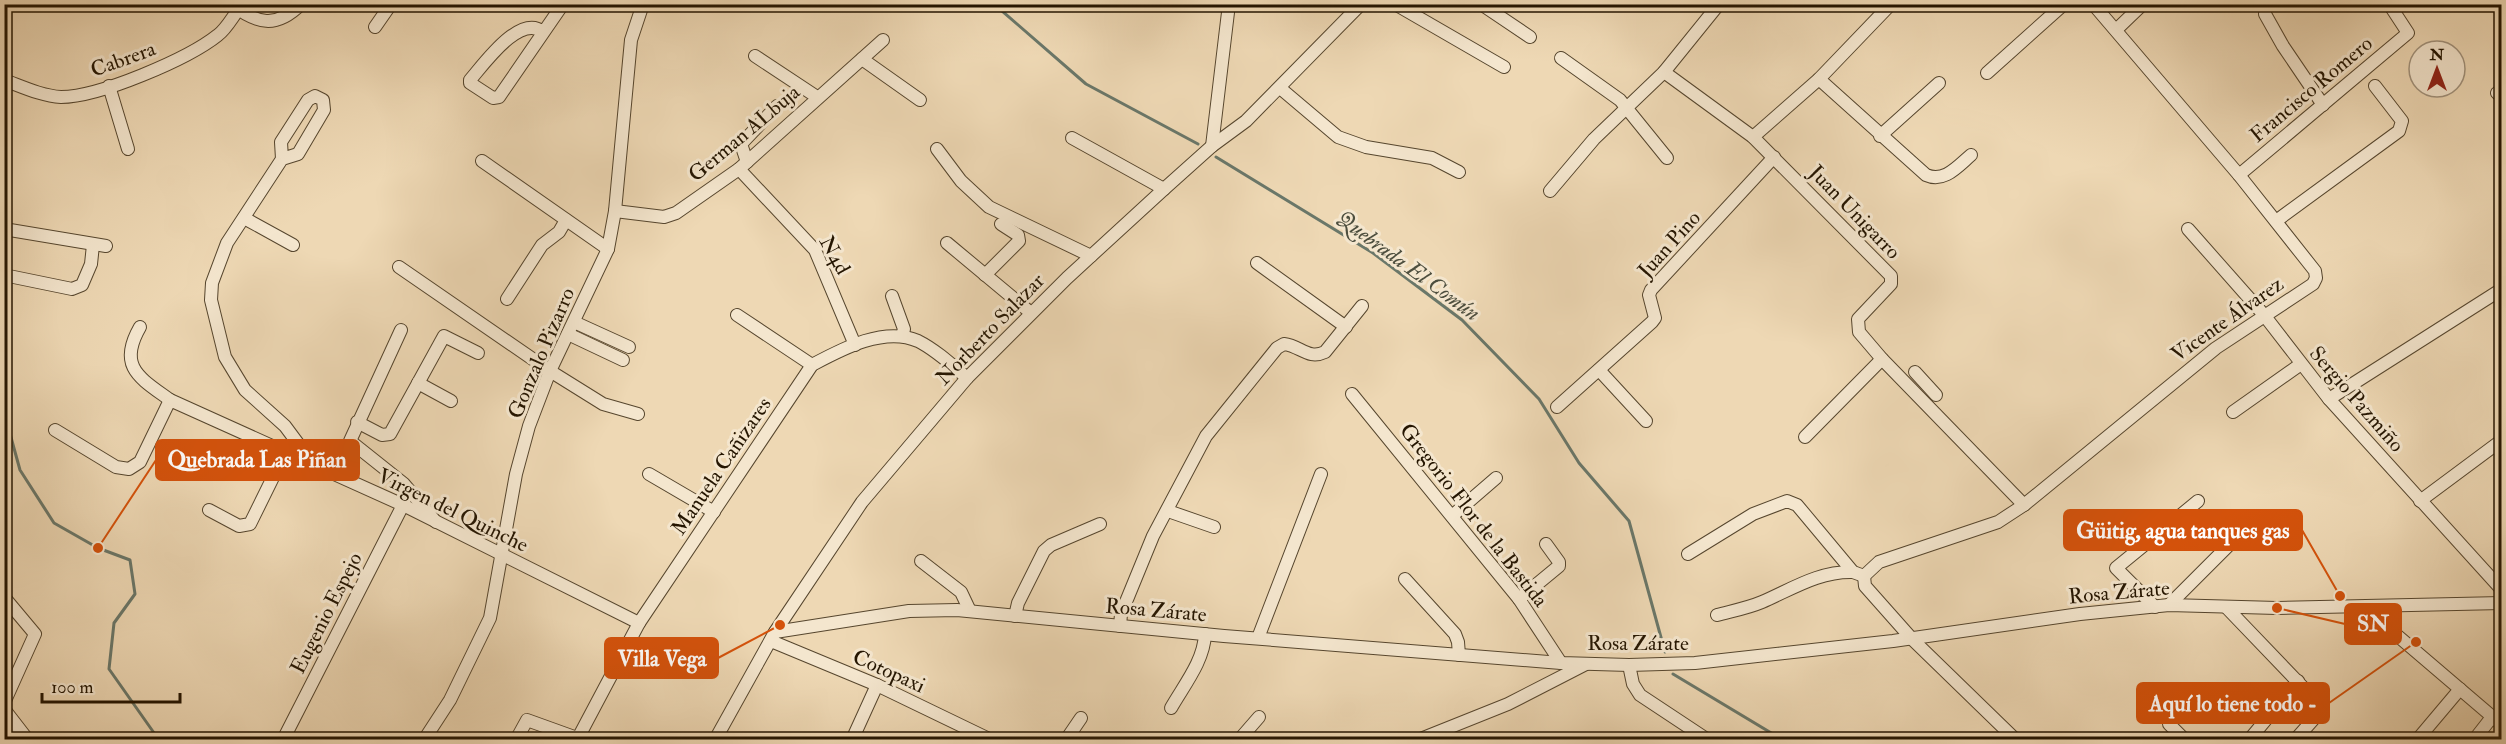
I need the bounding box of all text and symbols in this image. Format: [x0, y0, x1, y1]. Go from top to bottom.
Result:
street label: Francisco Romero [2244, 30, 2378, 149]
street label: Cabrera [87, 35, 160, 84]
north arrow [2407, 39, 2467, 99]
text: N [2429, 45, 2445, 65]
street label: German ALbuja [683, 79, 806, 188]
street label: Juan Unigarro [1802, 159, 1906, 265]
water label: Quebrada El Común [1331, 204, 1486, 327]
street label: Juan Pino [1631, 205, 1707, 284]
street label: N4d [813, 231, 856, 280]
street label: Norberto Salazar [930, 268, 1051, 391]
street label: Vicente Álvarez [2166, 271, 2289, 368]
street label: Gonzalo Pizarro [502, 284, 581, 423]
street label: Sergio Pazmiño [2303, 341, 2410, 458]
street label: Manuela Cañizares [665, 392, 777, 540]
street label: Gregorio Flor de la Bastida [1393, 418, 1554, 613]
callout: Quebrada Las Piñan [156, 440, 359, 480]
text: Quebrada Las Piñan [167, 446, 347, 474]
street label: Virgen del Quinche [373, 462, 533, 559]
callout: Güitig, agua tanques gas [2064, 510, 2302, 550]
text: Güitig, agua tanques gas [2076, 517, 2290, 546]
street label: Eugenio Espejo [284, 548, 369, 678]
street label: Rosa Zárate [2067, 575, 2171, 610]
street label: Rosa Zárate [1104, 593, 1208, 628]
callout: SN [2345, 604, 2401, 644]
text: SN [2357, 610, 2389, 638]
street label: Rosa Zárate [1587, 630, 1689, 657]
callout: Villa Vega [605, 638, 718, 678]
street label: Cotopaxi [848, 644, 930, 700]
text: Villa Vega [616, 645, 707, 674]
scale bar [42, 666, 180, 704]
text: 100 m [51, 676, 94, 699]
callout: Aquí lo tiene todo - [2137, 683, 2329, 723]
text: Aquí lo tiene todo - [2148, 690, 2317, 719]

